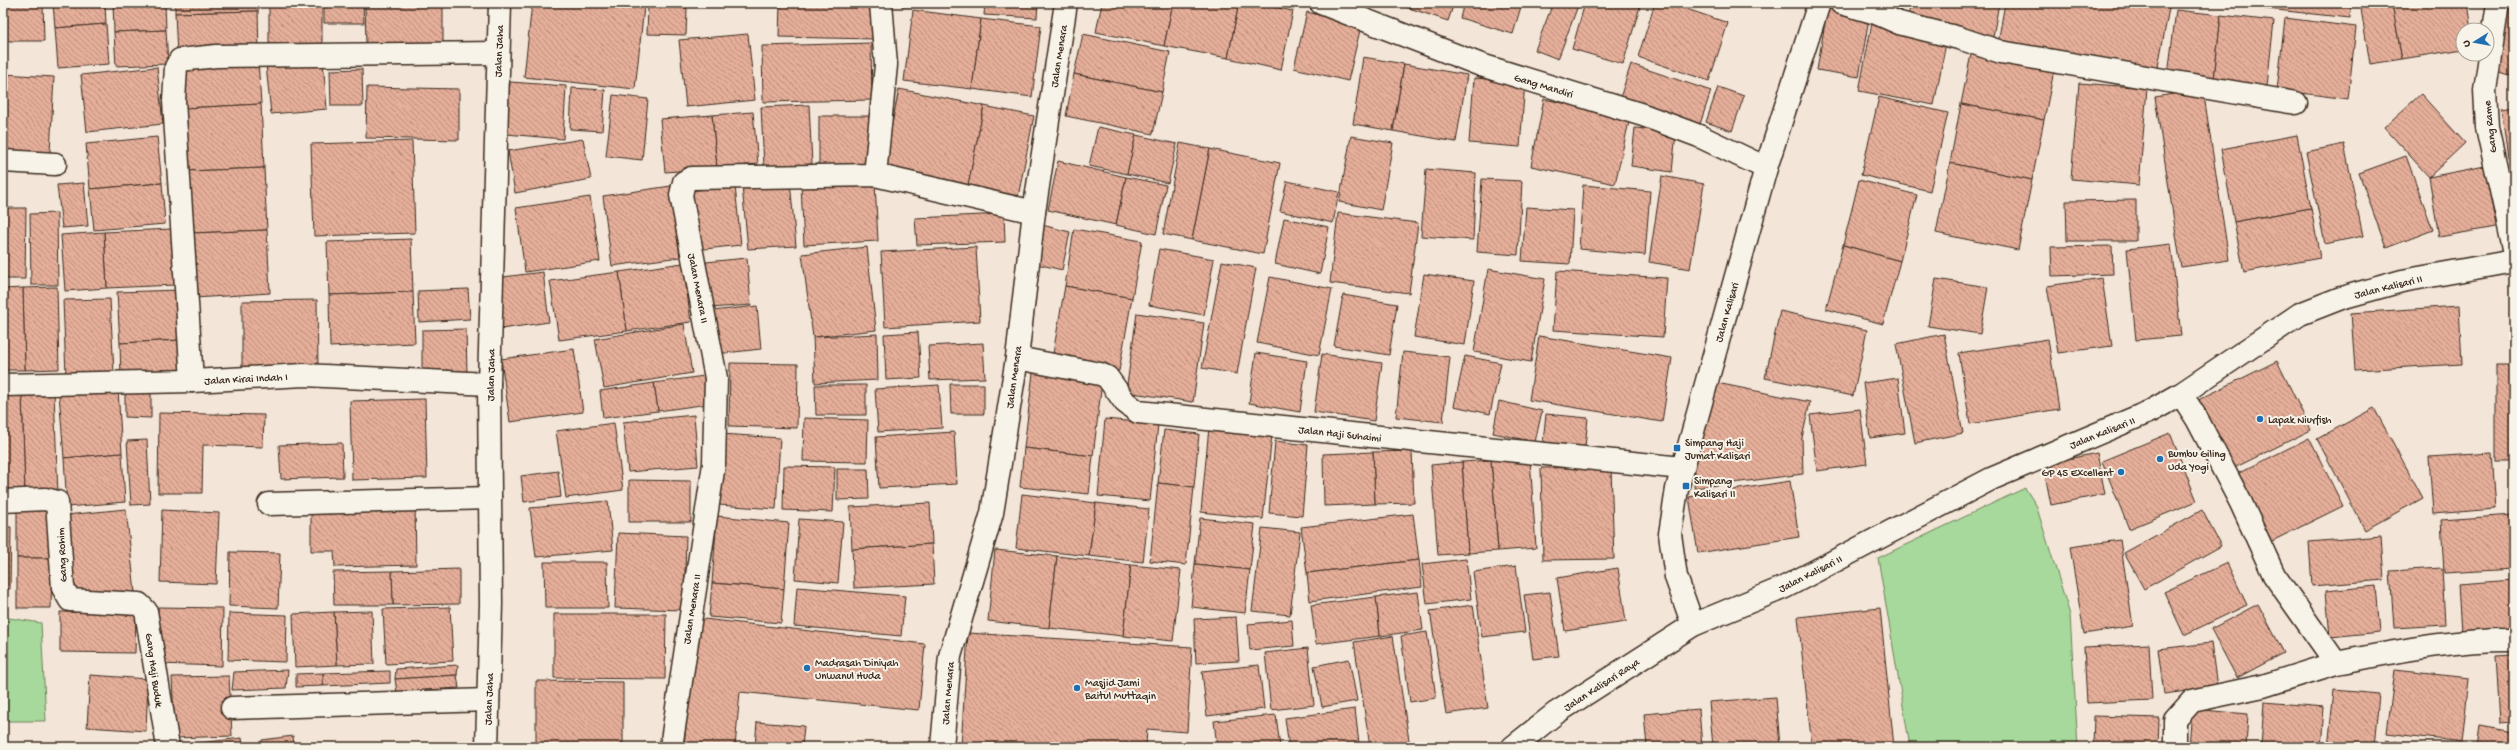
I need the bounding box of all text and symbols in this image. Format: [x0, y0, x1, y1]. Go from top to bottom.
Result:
north arrow [2455, 22, 2495, 62]
street label: Jalan Menara [1049, 23, 1071, 88]
street label: Jalan Jaha [493, 24, 507, 77]
text: U [2461, 39, 2474, 48]
street label: Gang Mandiri [1512, 72, 1574, 102]
street label: Gang Rame [2482, 100, 2500, 154]
street label: Jalan Menara II [684, 252, 710, 325]
street label: Jalan Kalisari II [2353, 274, 2424, 302]
street label: Jalan Kalisari [1714, 281, 1742, 344]
street label: Jalan Menara [1005, 344, 1025, 409]
street label: Jalan Jaha [486, 348, 498, 401]
street label: Jalan Kirai Indah I [204, 372, 288, 388]
marker: Lapak Niurfish [2255, 414, 2265, 424]
place label: Lapak Niurfish [2268, 414, 2332, 427]
street label: Jalan Kalisari II [2068, 415, 2138, 452]
street label: Jalan Haji Suhaimi [1298, 425, 1382, 445]
place label: Simpang Haji Jumat Kalisari [1685, 438, 1750, 463]
marker: Simpang Haji Jumat Kalisari [1672, 443, 1682, 453]
place label: Bumbu Giling Uda Yogi [2167, 449, 2226, 474]
marker: Bumbu Giling Uda Yogi [2155, 454, 2165, 464]
marker: GP 45 Excellent [2116, 467, 2126, 477]
place label: GP 45 Excellent [2042, 468, 2115, 480]
place label: Simpang Kalisari II [1694, 476, 1736, 501]
marker: Simpang Kalisari II [1681, 481, 1691, 491]
street label: Gang Rohim [56, 527, 70, 583]
street label: Jalan Kalisari II [1777, 553, 1845, 596]
street label: Jalan Menara II [682, 573, 704, 645]
street label: Gang Haji Buduk [142, 632, 164, 709]
street label: Jalan Kalisari Raya [1562, 656, 1643, 715]
place label: Madrasah Diniyah Unwanul Huda [815, 658, 899, 683]
street label: Jalan Menara [940, 660, 958, 725]
marker: Madrasah Diniyah Unwanul Huda [802, 663, 812, 673]
street label: Jalan Jaha [483, 672, 497, 725]
place label: Masjid Jami Baitul Muttaqin [1084, 678, 1157, 703]
marker: Masjid Jami Baitul Muttaqin [1072, 683, 1082, 693]

